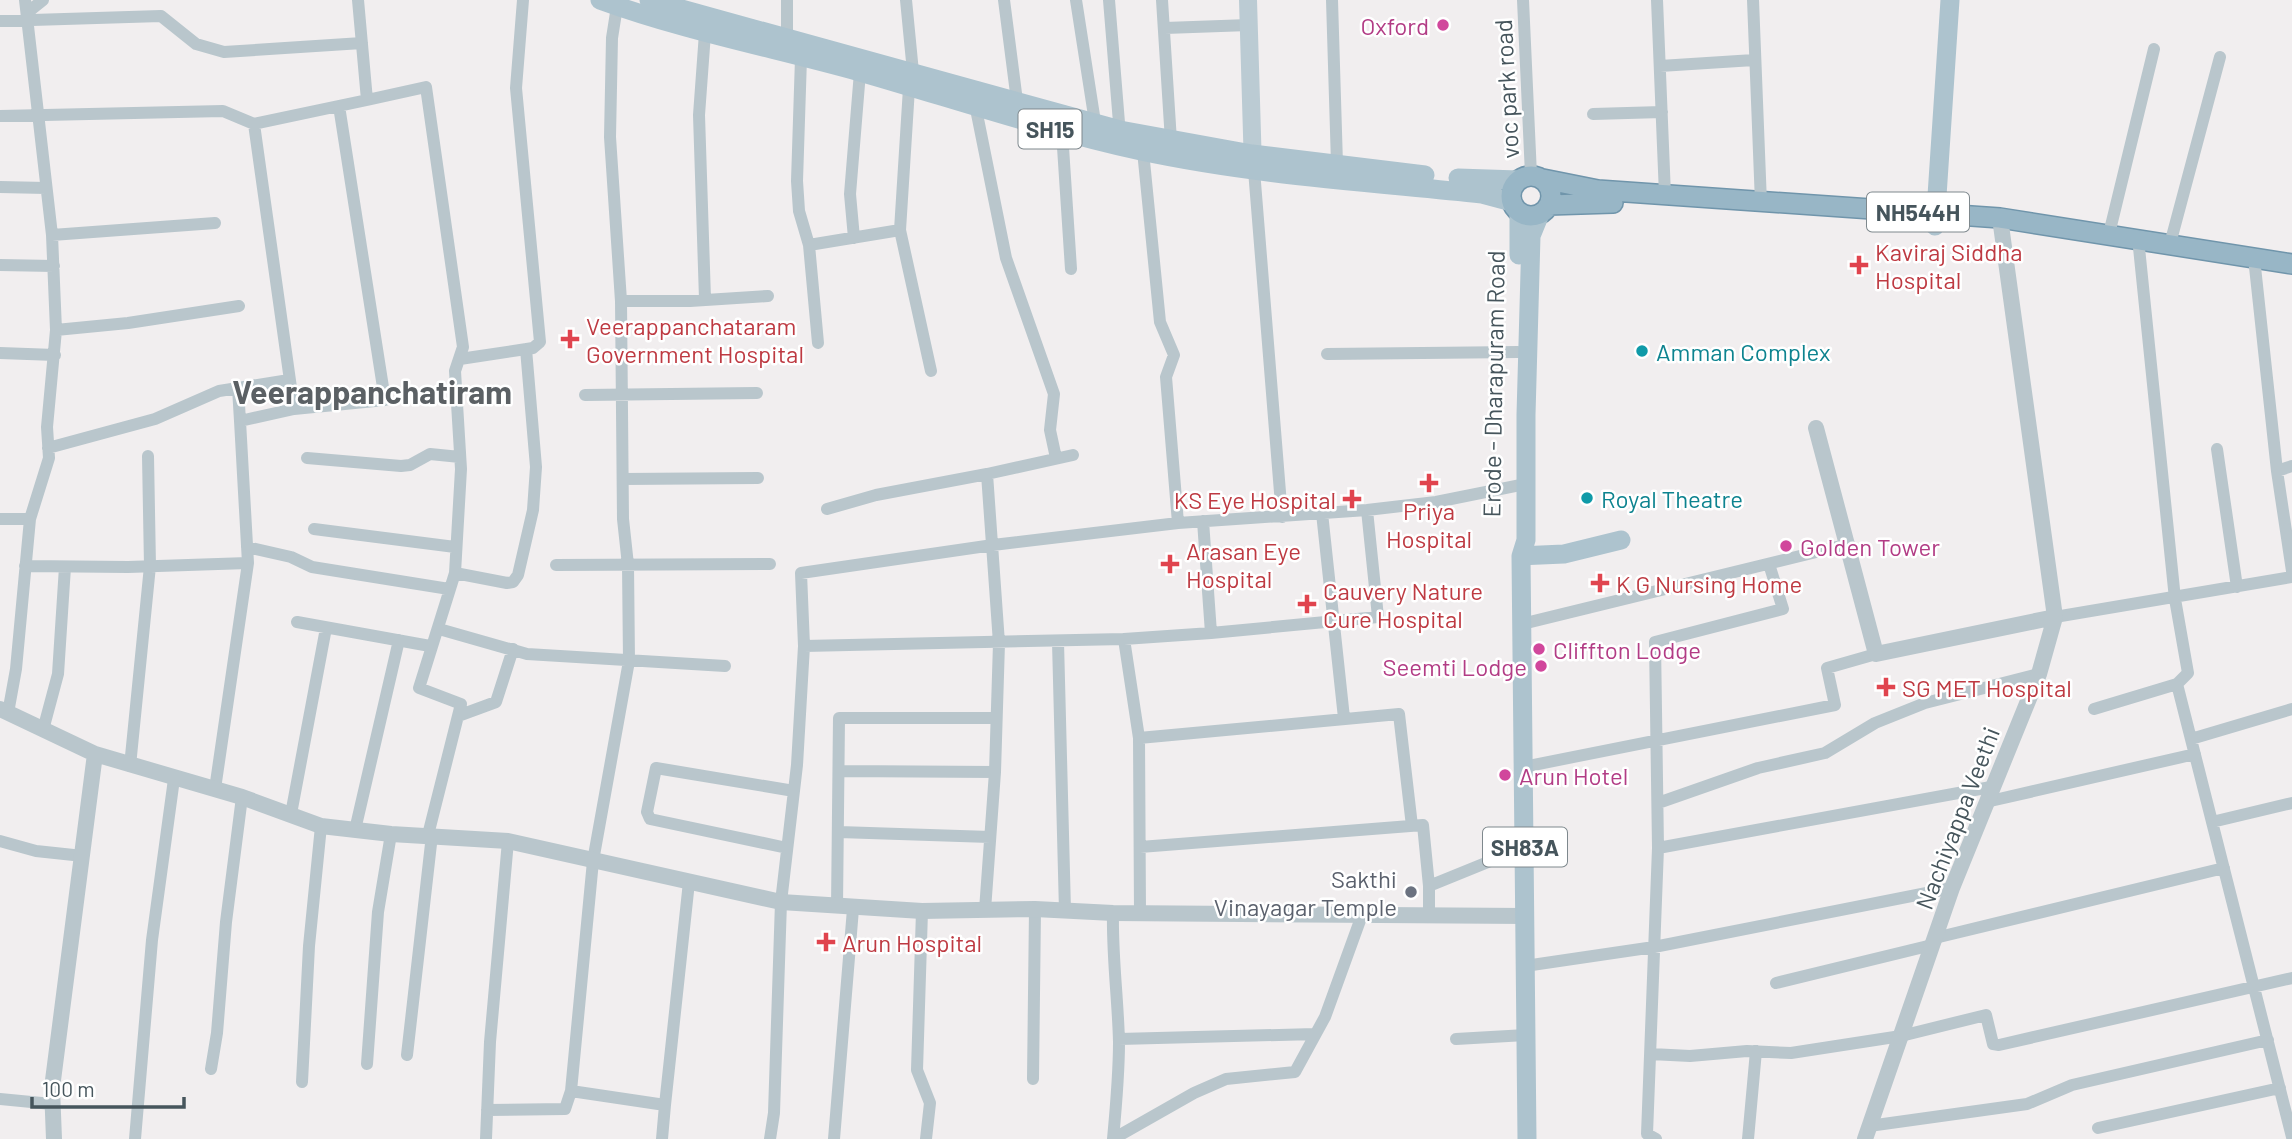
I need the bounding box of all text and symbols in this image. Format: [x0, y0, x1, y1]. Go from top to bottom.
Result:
place label: Oxford [1360, 11, 1429, 40]
marker: Oxford [1435, 17, 1451, 33]
street label: voc park road [1488, 19, 1524, 159]
road number: SH15 [1018, 110, 1082, 148]
road number: NH544H [1867, 192, 1969, 232]
place label: Kaviraj Siddha Hospital [1875, 237, 2022, 294]
street label: Erode - Dharapuram Road [1476, 250, 1510, 518]
marker: Kaviraj Siddha Hospital [1849, 255, 1869, 275]
place label: Veerappanchataram Government Hospital [586, 311, 804, 368]
marker: Veerappanchataram Government Hospital [560, 329, 580, 349]
place label: Amman Complex [1656, 337, 1830, 366]
marker: Amman Complex [1634, 343, 1650, 359]
district label: Veerappanchatiram [232, 372, 512, 410]
marker: Priya Hospital [1419, 473, 1439, 493]
place label: Royal Theatre [1601, 484, 1743, 513]
place label: KS Eye Hospital [1174, 485, 1336, 514]
marker: KS Eye Hospital [1342, 489, 1362, 509]
marker: Royal Theatre [1579, 490, 1595, 506]
place label: Priya Hospital [1386, 496, 1472, 553]
place label: Golden Tower [1800, 532, 1940, 561]
place label: Arasan Eye Hospital [1186, 536, 1301, 593]
marker: Golden Tower [1778, 538, 1794, 554]
marker: Arasan Eye Hospital [1160, 554, 1180, 574]
place label: K G Nursing Home [1616, 569, 1802, 598]
marker: K G Nursing Home [1590, 573, 1610, 593]
place label: Cauvery Nature Cure Hospital [1323, 576, 1483, 633]
marker: Cauvery Nature Cure Hospital [1297, 594, 1317, 614]
place label: Cliffton Lodge [1553, 635, 1701, 664]
marker: Cliffton Lodge [1531, 641, 1547, 657]
place label: Seemti Lodge [1382, 652, 1527, 681]
marker: Seemti Lodge [1533, 658, 1549, 674]
place label: SG MET Hospital [1902, 673, 2072, 702]
marker: SG MET Hospital [1876, 677, 1896, 697]
street label: Nachiyappa Veethi [1909, 723, 2005, 913]
place label: Arun Hotel [1519, 761, 1628, 790]
marker: Arun Hotel [1497, 767, 1513, 783]
road number: SH83A [1483, 828, 1567, 866]
place label: Sakthi Vinayagar Temple [1214, 864, 1397, 921]
marker: Sakthi Vinayagar Temple [1403, 884, 1419, 900]
place label: Arun Hospital [842, 928, 982, 957]
marker: Arun Hospital [816, 932, 836, 952]
scale bar [32, 1066, 184, 1110]
text: 100 m [42, 1076, 95, 1101]

